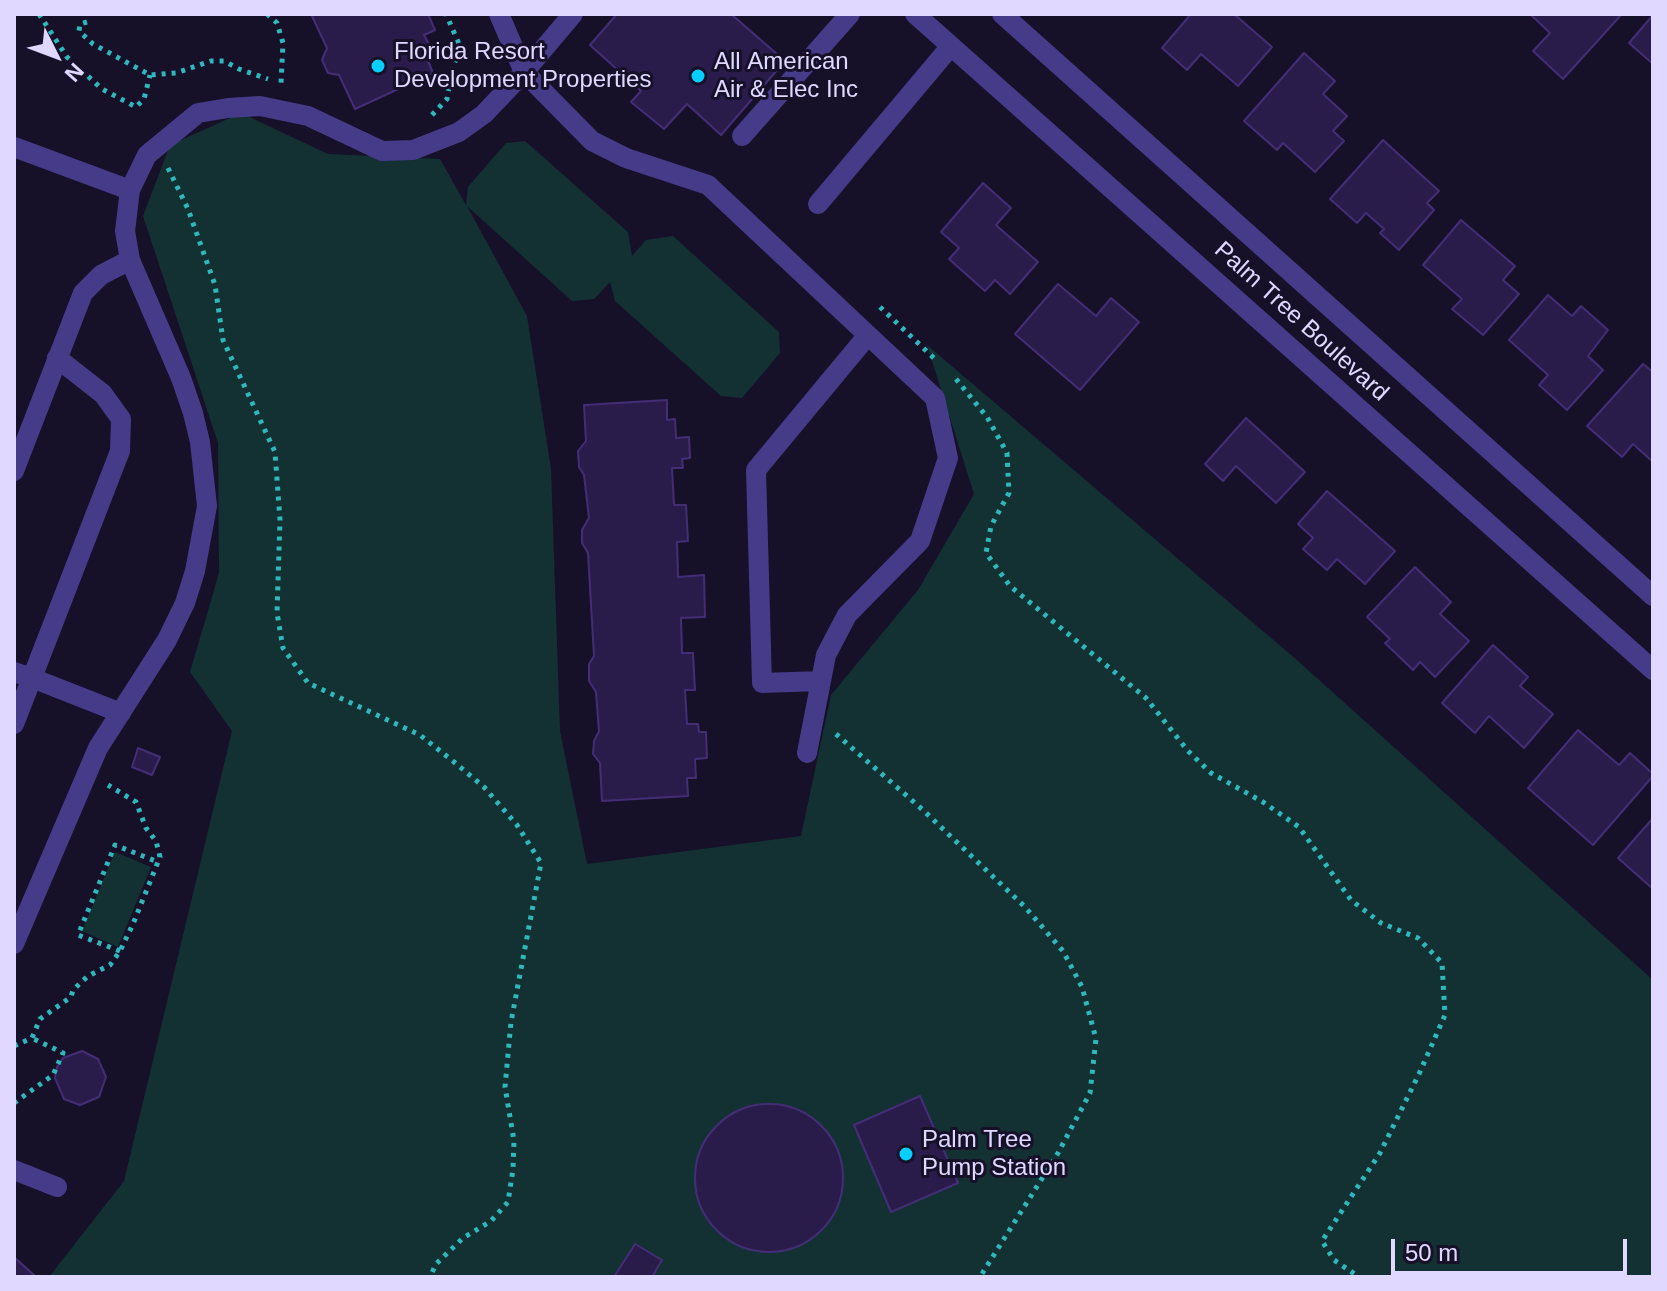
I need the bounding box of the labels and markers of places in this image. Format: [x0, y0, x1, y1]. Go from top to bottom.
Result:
place label: Florida Resort Development Properties [394, 38, 651, 94]
place label: All American Air & Elec Inc [714, 48, 858, 104]
marker: Florida Resort Development Properties [369, 57, 387, 75]
marker: All American Air & Elec Inc [689, 67, 707, 85]
place label: Palm Tree Pump Station [922, 1126, 1066, 1182]
marker: Palm Tree Pump Station [897, 1145, 915, 1163]

